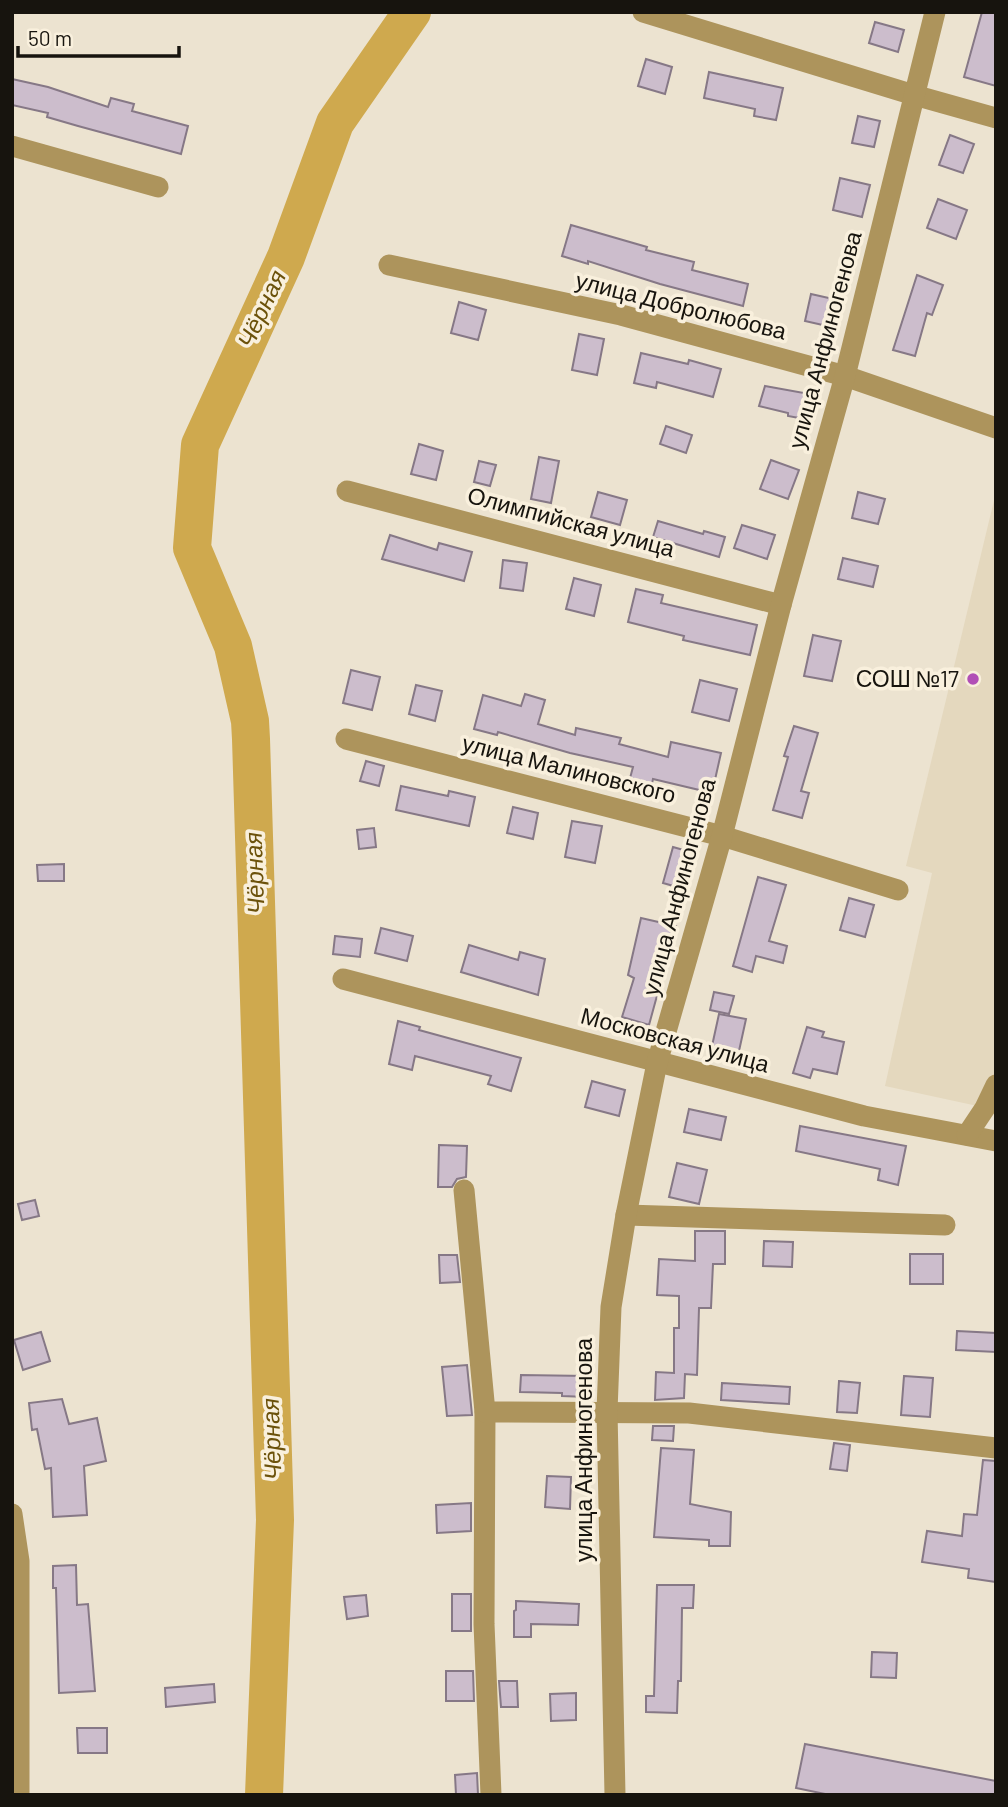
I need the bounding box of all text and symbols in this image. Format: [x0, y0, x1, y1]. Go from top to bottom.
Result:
scale bar [18, 14, 178, 58]
text: 50 m [28, 25, 72, 50]
street label: улица Анфиногенова [782, 228, 867, 452]
water label: Чёрная [230, 265, 291, 352]
street label: улица Добролюбова [573, 265, 790, 345]
street label: Олимпийская улица [465, 480, 678, 562]
place label: СОШ №17 [856, 664, 959, 692]
marker: СОШ №17 [965, 671, 981, 687]
street label: улица Малиновского [460, 728, 679, 808]
street label: улица Анфиногенова [636, 775, 721, 999]
water label: Чёрная [238, 831, 269, 915]
street label: Московская улица [578, 1000, 773, 1078]
street label: улица Анфиногенова [569, 1338, 597, 1562]
water label: Чёрная [255, 1397, 286, 1481]

